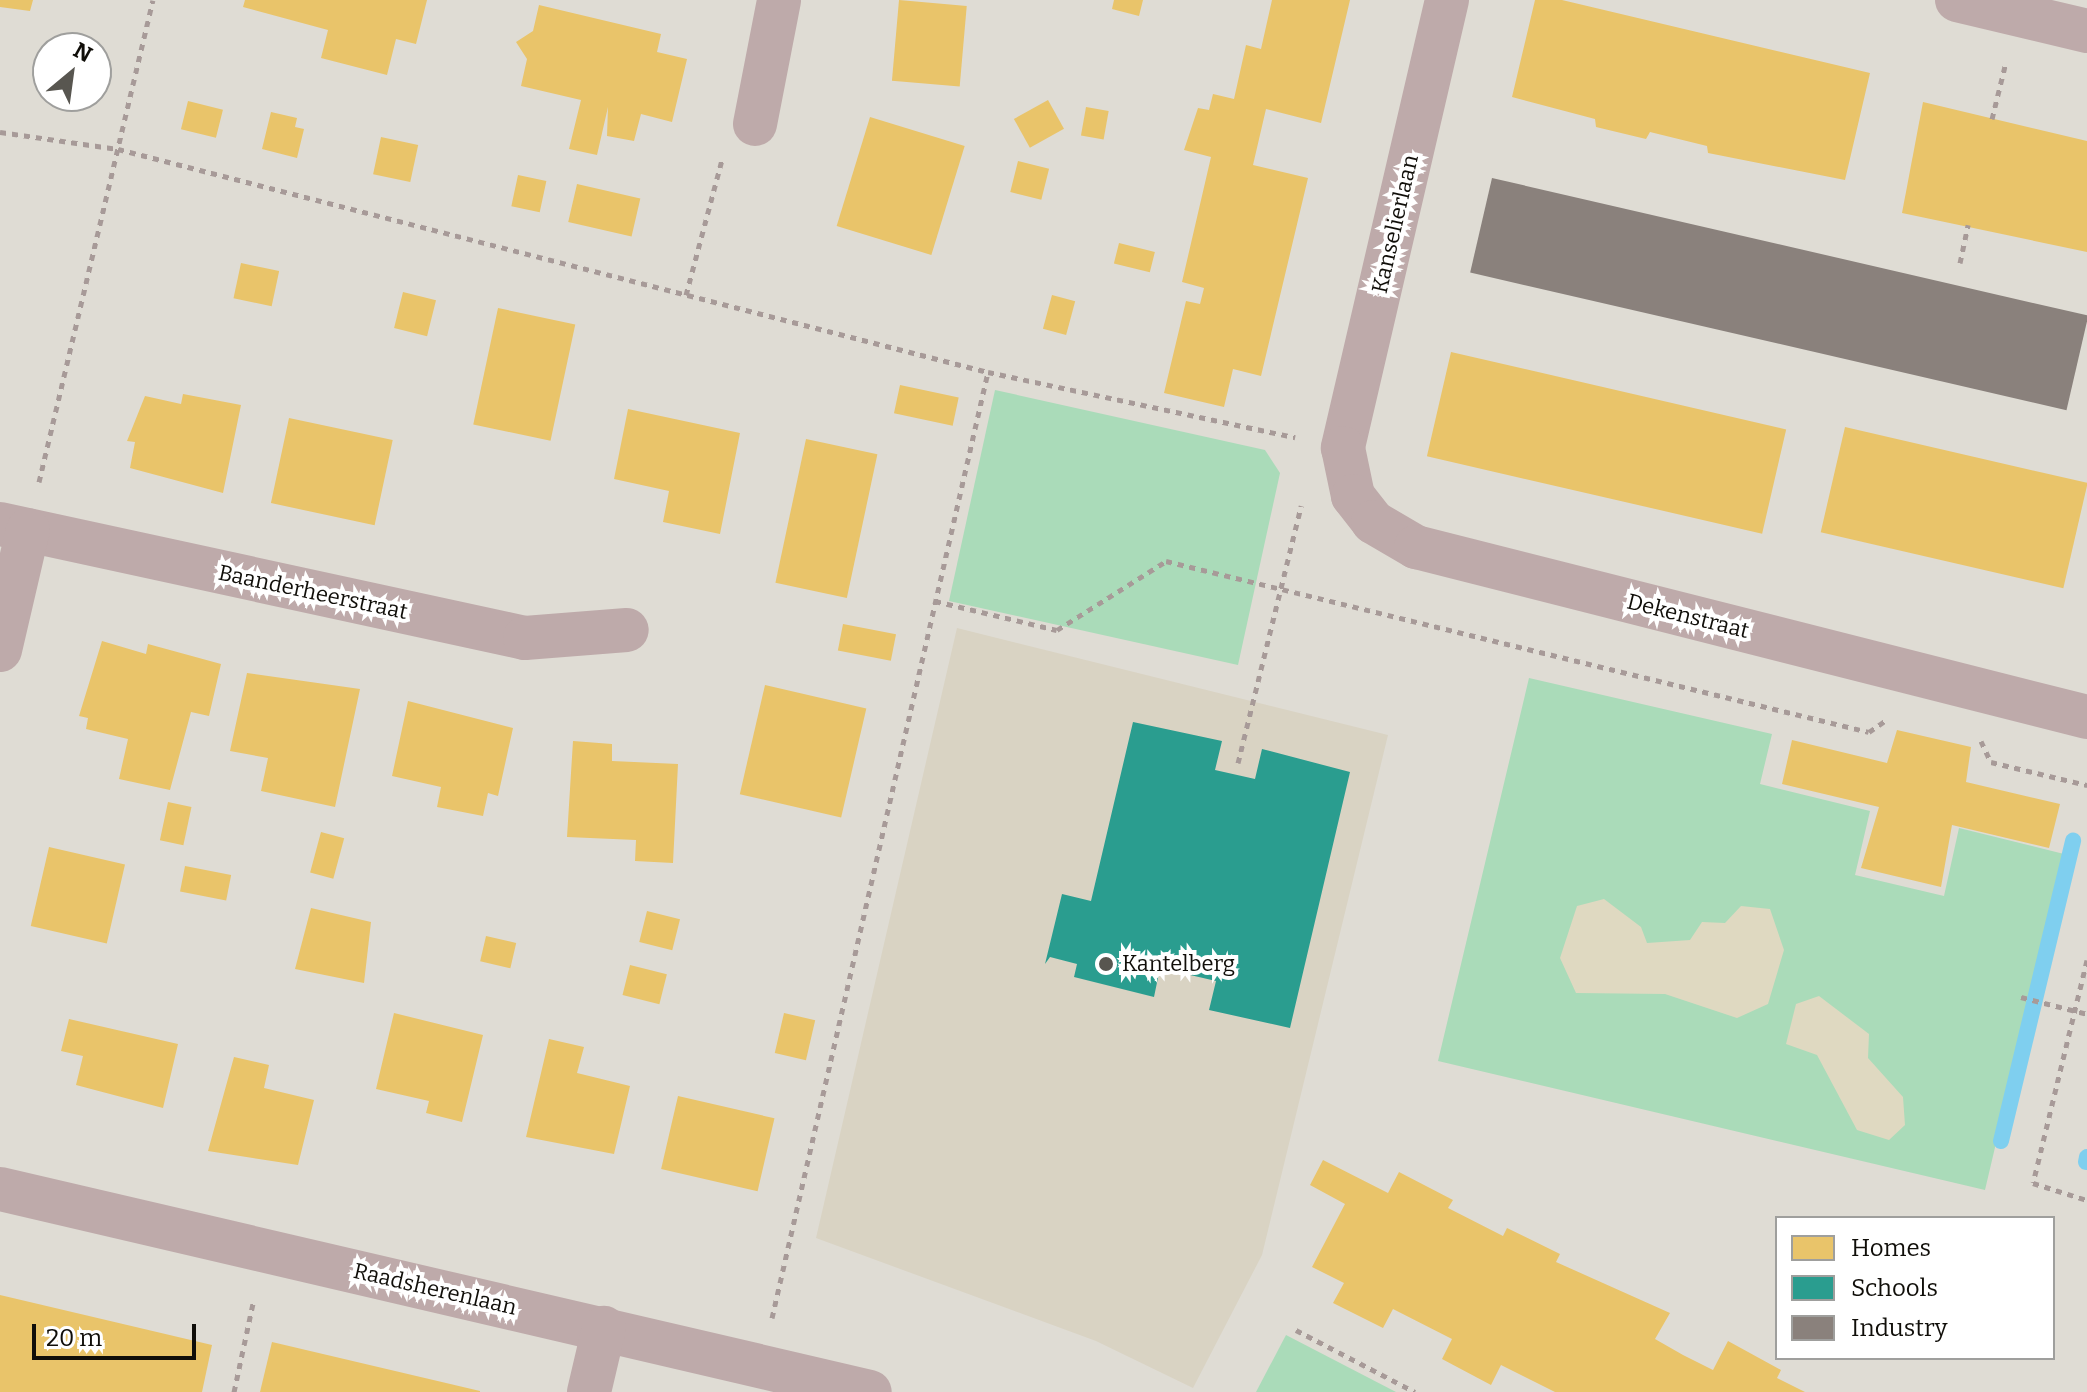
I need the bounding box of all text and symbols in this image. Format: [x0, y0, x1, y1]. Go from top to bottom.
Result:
north arrow [32, 32, 112, 112]
text: N [69, 36, 97, 68]
street label: Kanselierlaan [1366, 152, 1424, 296]
street label: Baanderheerstraat [216, 559, 410, 625]
street label: Dekenstraat [1624, 588, 1752, 644]
place label: Kantelberg [1122, 951, 1235, 977]
marker: Kantelberg [1097, 955, 1115, 973]
legend [1775, 1216, 2055, 1360]
text: Homes [1851, 1234, 1931, 1262]
street label: Raadsherenlaan [351, 1257, 519, 1321]
text: Schools [1851, 1274, 1938, 1302]
scale bar [36, 1308, 200, 1358]
text: Industry [1851, 1314, 1948, 1342]
text: 20 m [46, 1324, 102, 1352]

